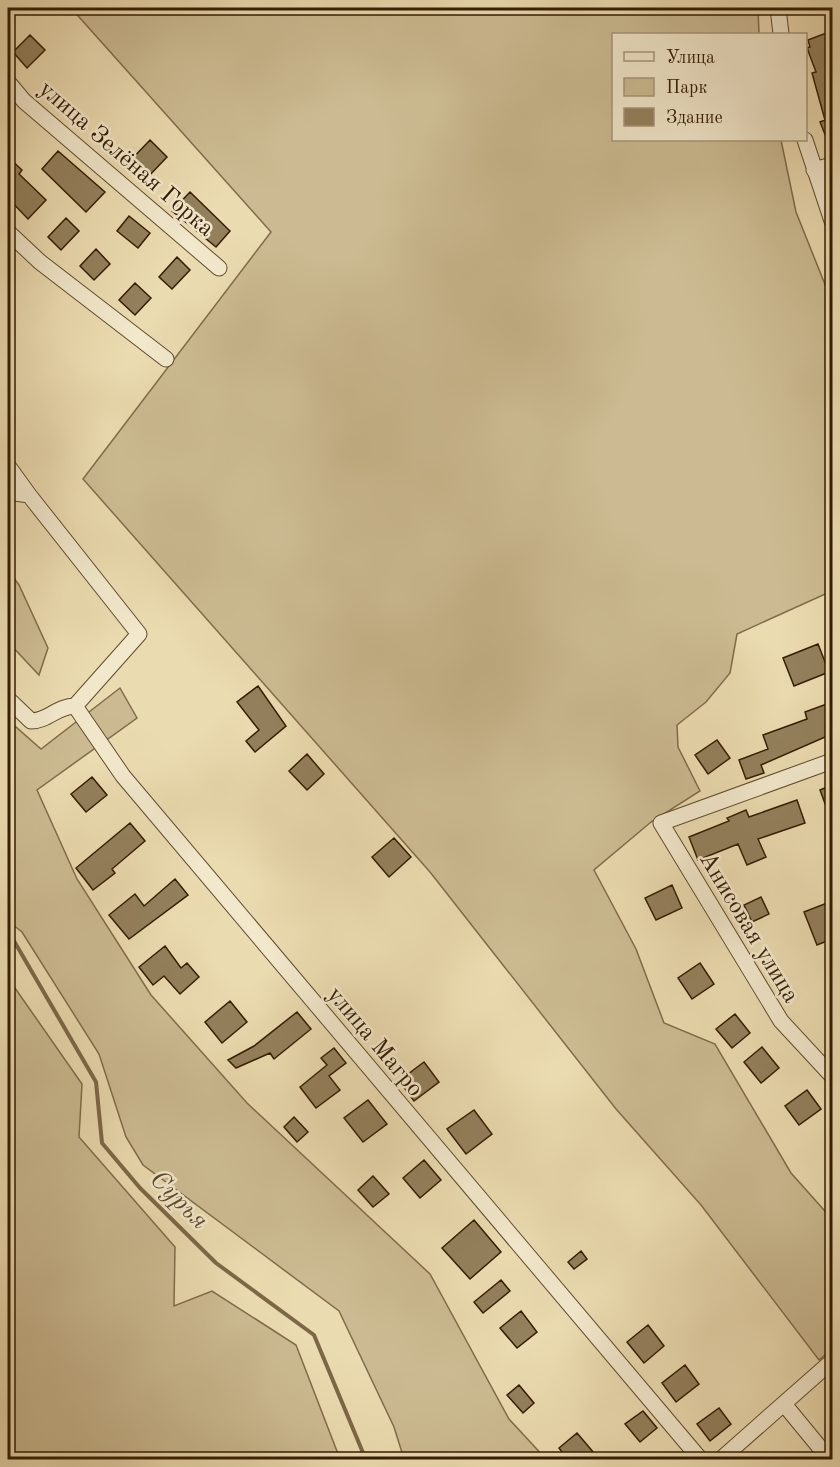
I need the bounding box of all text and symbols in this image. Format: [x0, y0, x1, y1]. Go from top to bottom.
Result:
legend [612, 33, 807, 141]
text: Улица [666, 49, 715, 67]
street label: улица Зелёная Горка [33, 77, 218, 242]
text: Парк [666, 79, 707, 97]
text: Здание [666, 109, 723, 127]
street label: Анисовая улица [694, 849, 803, 1008]
street label: улица Магро [322, 983, 427, 1102]
water label: Сурья [144, 1166, 213, 1235]

